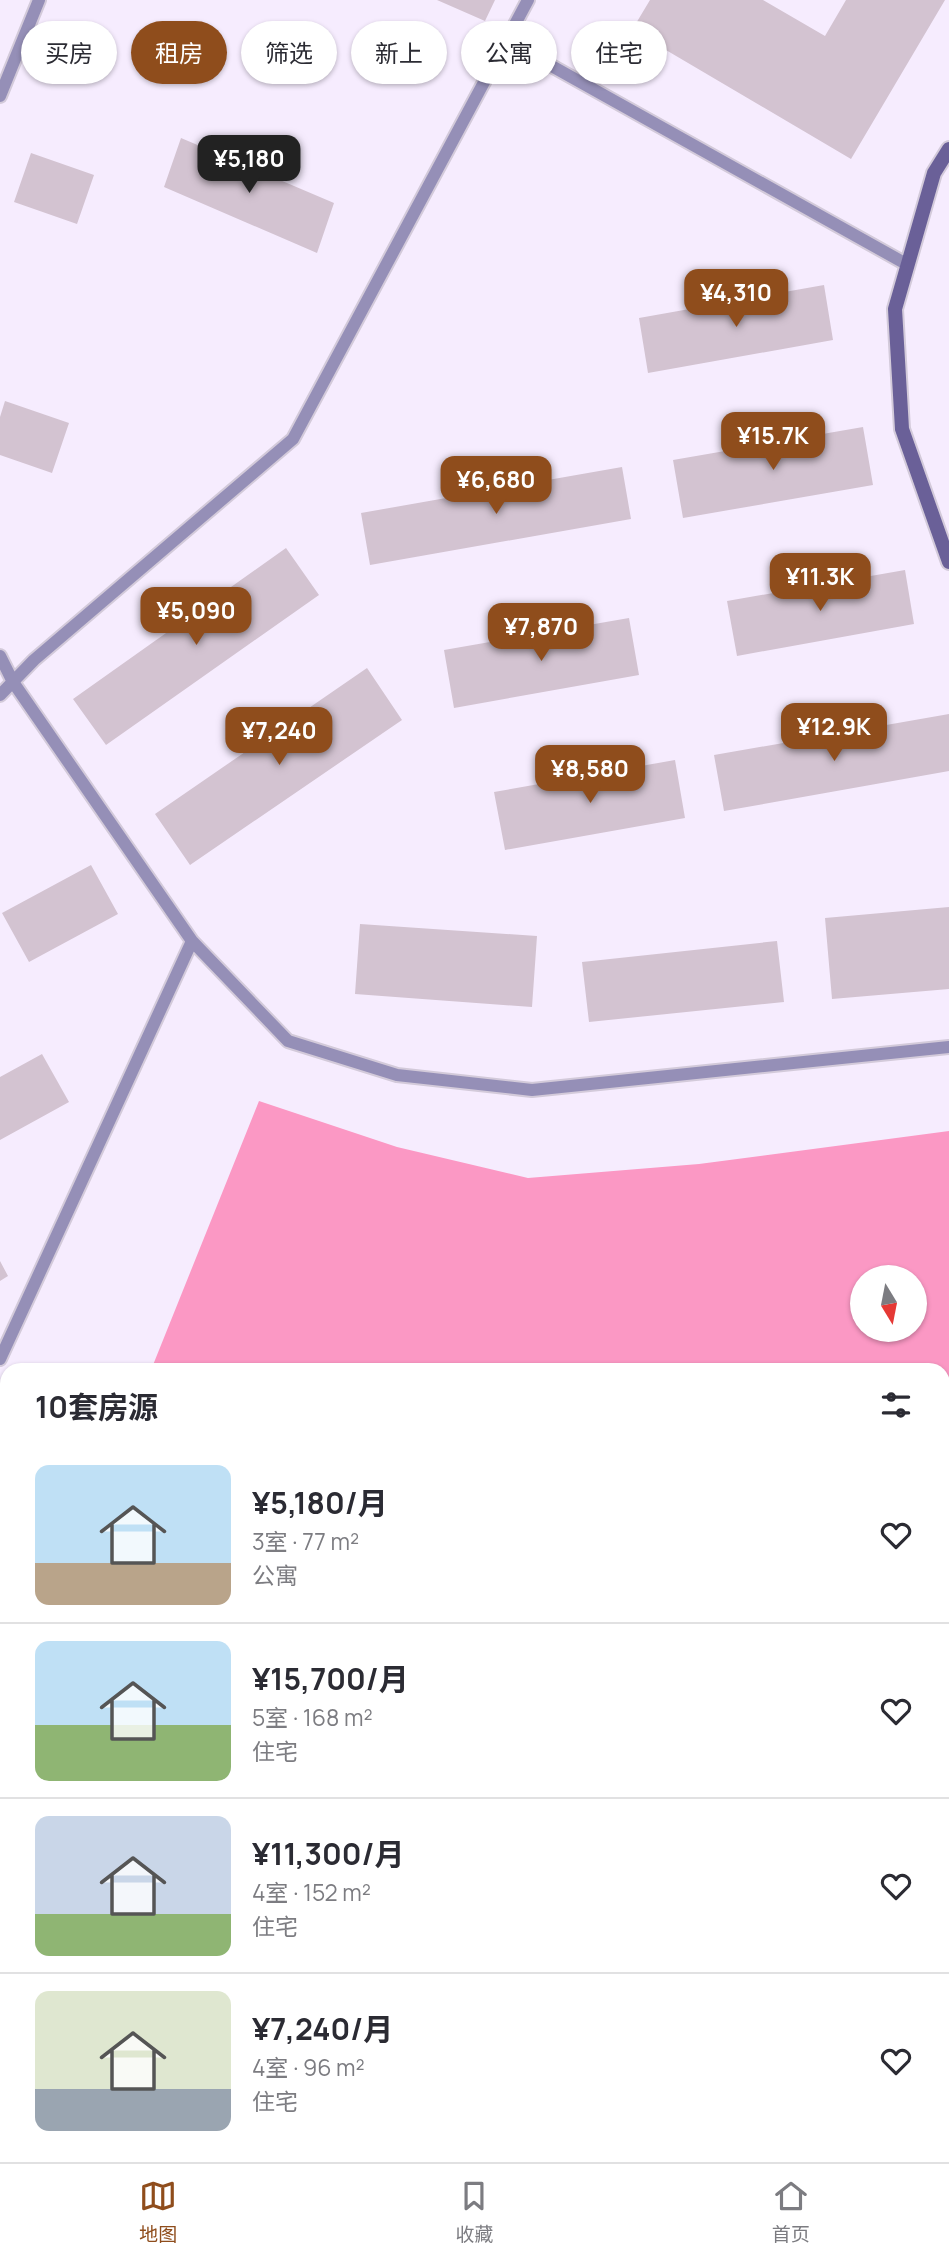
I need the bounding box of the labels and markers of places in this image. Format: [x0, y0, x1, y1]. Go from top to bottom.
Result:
pin: ¥5,180 [192, 136, 306, 195]
pin: ¥4,310 [679, 270, 793, 329]
pin: ¥15.7K [716, 412, 830, 472]
pin: ¥6,680 [439, 456, 553, 516]
pin: ¥11.3K [763, 554, 877, 613]
pin: ¥5,090 [139, 588, 253, 647]
pin: ¥7,870 [484, 604, 598, 663]
pin: ¥12.9K [777, 704, 891, 763]
pin: ¥7,240 [222, 708, 336, 767]
pin: ¥8,580 [533, 746, 647, 805]

